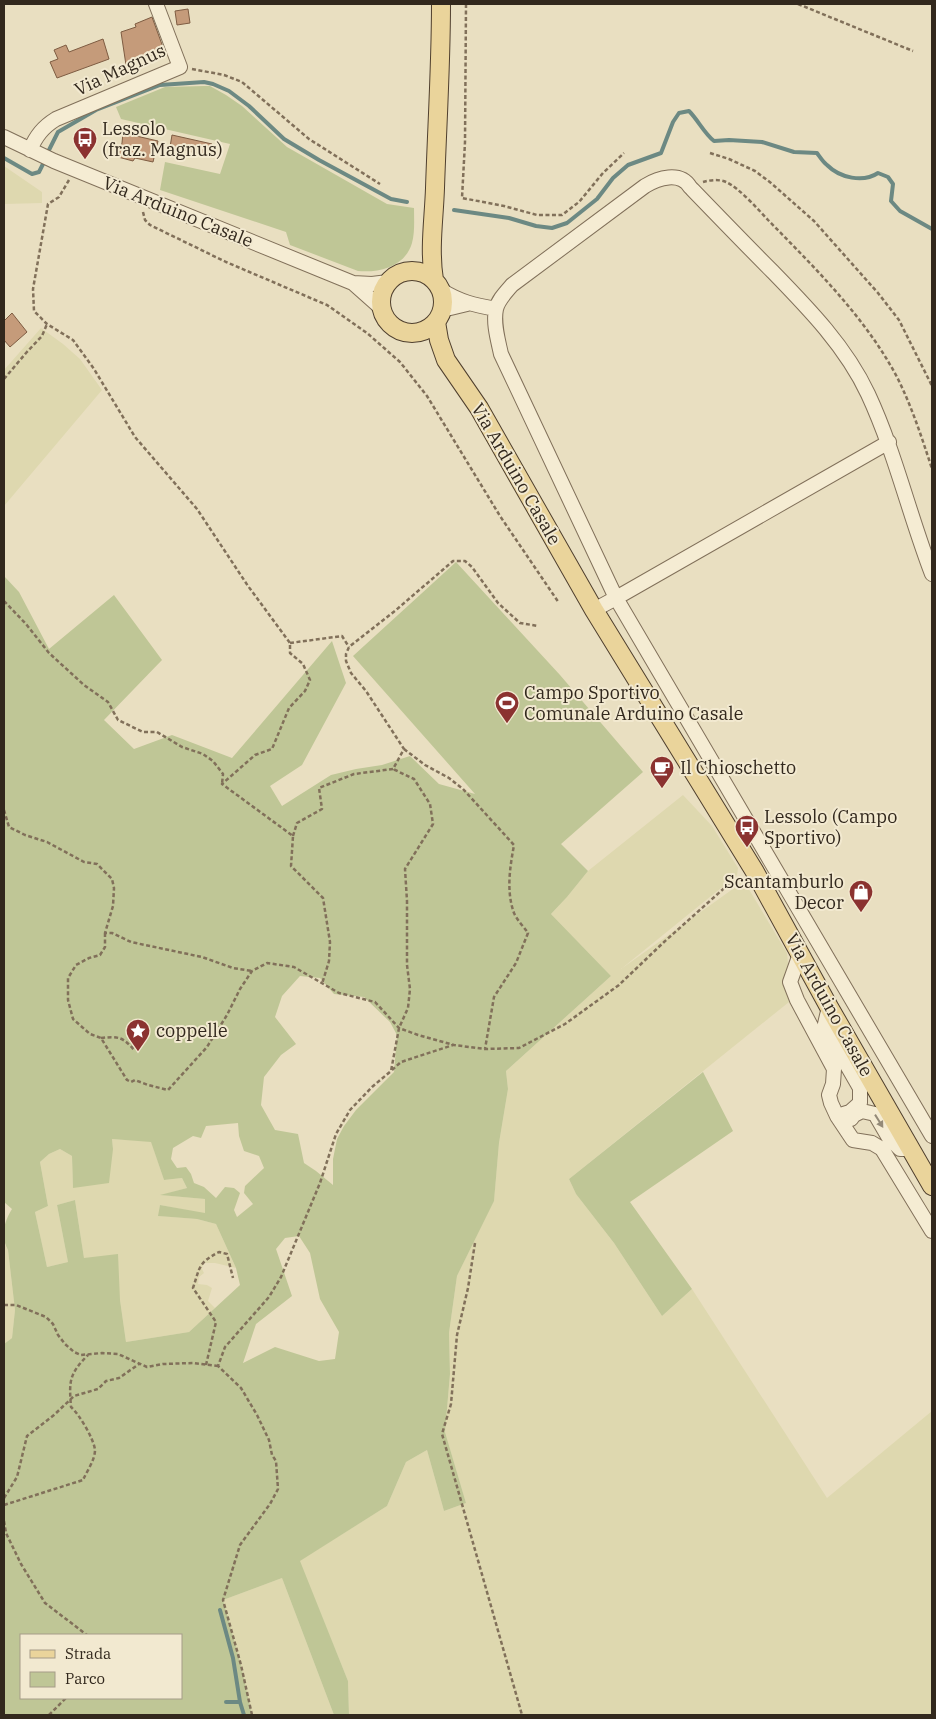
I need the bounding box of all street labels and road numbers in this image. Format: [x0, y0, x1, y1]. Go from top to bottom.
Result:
street label: Via Magnus [71, 38, 169, 101]
street label: Via Arduino Casale [100, 171, 257, 252]
street label: Via Arduino Casale [466, 399, 566, 549]
street label: Via Arduino Casale [781, 929, 878, 1080]

